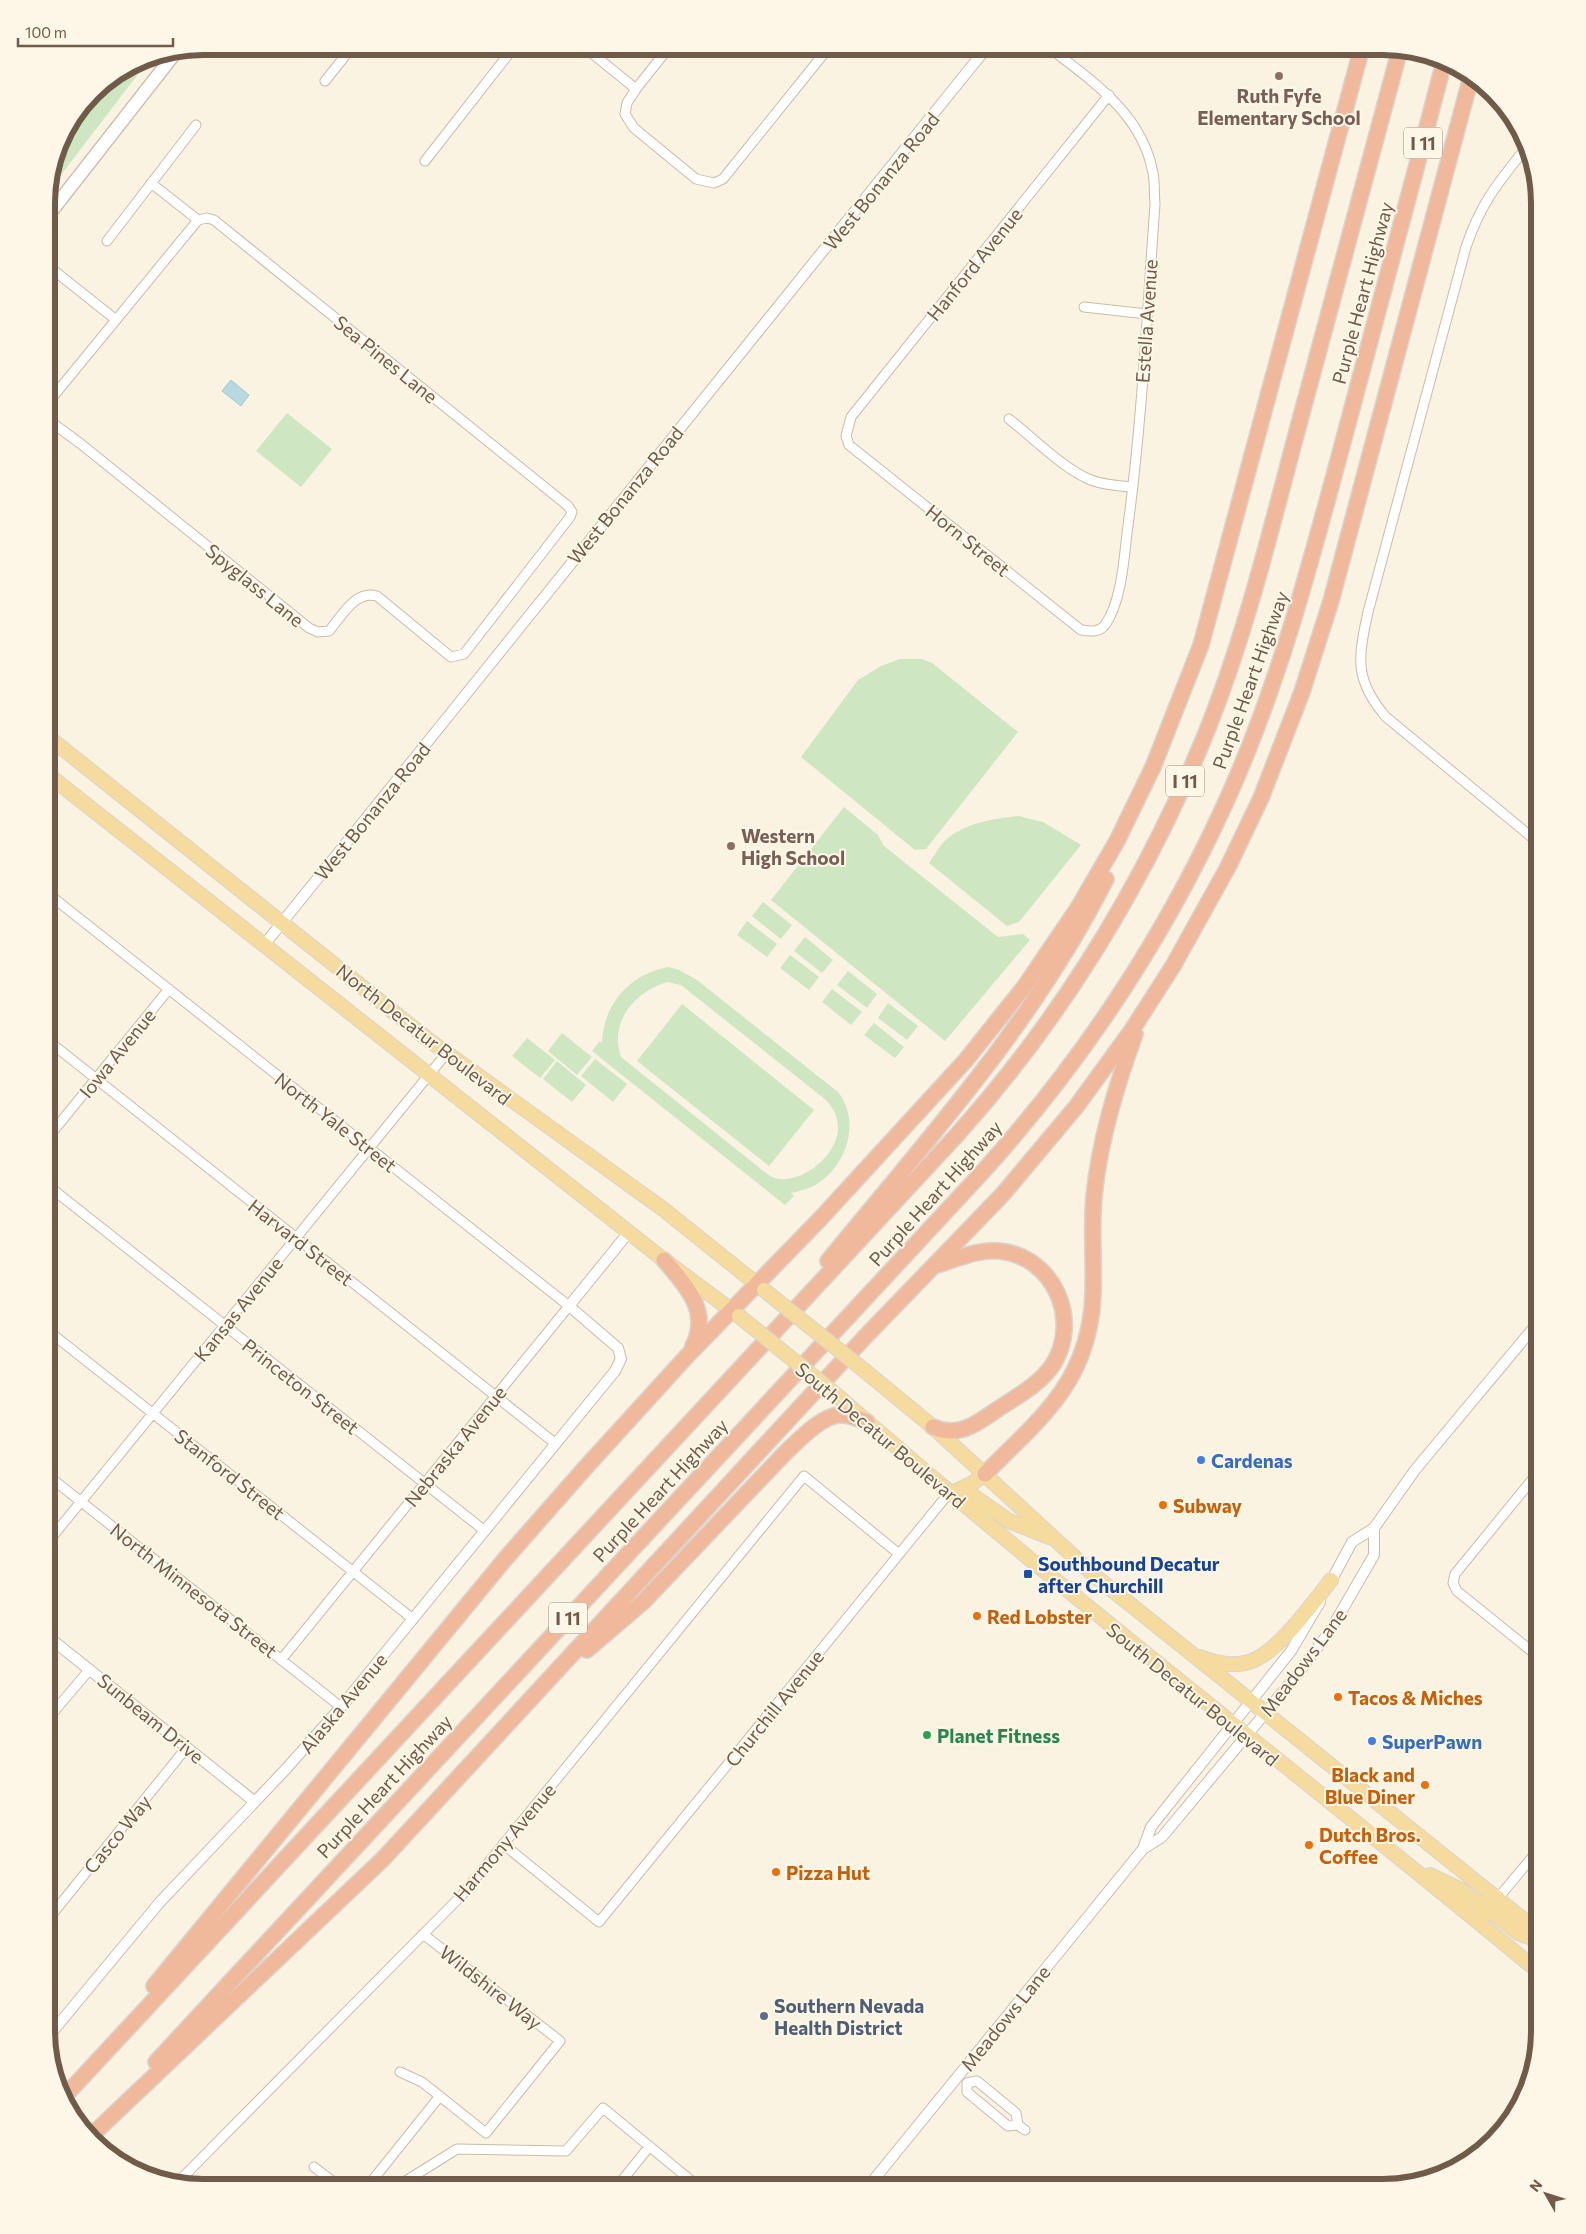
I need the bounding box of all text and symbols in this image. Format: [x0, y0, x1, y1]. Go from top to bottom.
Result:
scale bar [18, 15, 172, 47]
text: 100 m [25, 23, 67, 41]
marker: Ruth Fyfe Elementary School [1273, 70, 1285, 82]
place label: Ruth Fyfe Elementary School [1197, 84, 1361, 129]
street label: West Bonanza Road [818, 107, 944, 255]
road number: I 11 [1404, 128, 1442, 158]
street label: Purple Heart Highway [1327, 199, 1397, 387]
street label: Hanford Avenue [921, 203, 1027, 325]
street label: Estella Avenue [1130, 258, 1162, 384]
street label: Sea Pines Lane [330, 310, 442, 408]
street label: West Bonanza Road [562, 421, 688, 569]
street label: Horn Street [921, 499, 1015, 581]
street label: Spyglass Lane [201, 538, 309, 632]
street label: Purple Heart Highway [1207, 588, 1293, 772]
street label: West Bonanza Road [309, 737, 435, 885]
road number: I 11 [1166, 766, 1204, 796]
place label: Western High School [741, 824, 845, 869]
marker: Western High School [725, 840, 737, 852]
street label: North Decatur Boulevard [332, 959, 516, 1109]
street label: Iowa Avenue [74, 1004, 160, 1102]
street label: North Yale Street [271, 1067, 402, 1177]
street label: Purple Heart Highway [864, 1115, 1006, 1270]
street label: Harvard Street [244, 1194, 358, 1290]
street label: Kansas Avenue [189, 1252, 287, 1366]
street label: Princeton Street [238, 1333, 364, 1439]
street label: South Decatur Boulevard [791, 1357, 971, 1513]
street label: Nebraska Avenue [399, 1381, 511, 1511]
street label: Purple Heart Highway [588, 1413, 733, 1566]
street label: Stanford Street [170, 1424, 290, 1524]
place label: Cardenas [1211, 1449, 1293, 1472]
marker: Cardenas [1195, 1454, 1207, 1466]
place label: Subway [1173, 1494, 1243, 1517]
marker: Subway [1157, 1499, 1169, 1511]
street label: North Minnesota Street [106, 1518, 282, 1662]
place label: Southbound Decatur after Churchill [1038, 1552, 1220, 1597]
marker: Southbound Decatur after Churchill [1022, 1568, 1034, 1580]
road number: I 11 [549, 1602, 587, 1634]
street label: Meadows Lane [1255, 1603, 1351, 1721]
place label: Red Lobster [987, 1605, 1092, 1628]
marker: Red Lobster [971, 1610, 983, 1622]
street label: South Decatur Boulevard [1102, 1617, 1284, 1771]
street label: Churchill Avenue [720, 1645, 828, 1771]
street label: Alaska Avenue [294, 1648, 392, 1758]
street label: Sunbeam Drive [93, 1668, 209, 1768]
place label: Tacos & Miches [1348, 1686, 1483, 1709]
marker: Tacos & Miches [1332, 1691, 1344, 1703]
street label: Purple Heart Highway [312, 1709, 457, 1862]
place label: Planet Fitness [937, 1724, 1060, 1747]
marker: Planet Fitness [921, 1729, 933, 1741]
place label: SuperPawn [1382, 1730, 1482, 1753]
marker: SuperPawn [1366, 1735, 1378, 1747]
place label: Black and Blue Diner [1325, 1763, 1415, 1808]
street label: Harmony Avenue [448, 1778, 560, 1906]
marker: Black and Blue Diner [1419, 1779, 1431, 1791]
street label: Casco Way [79, 1790, 156, 1878]
place label: Dutch Bros. Coffee [1319, 1823, 1421, 1868]
marker: Dutch Bros. Coffee [1303, 1839, 1315, 1851]
place label: Pizza Hut [786, 1861, 870, 1884]
marker: Pizza Hut [770, 1866, 782, 1878]
street label: Wildshire Way [435, 1940, 547, 2034]
street label: Meadows Lane [955, 1961, 1055, 2075]
place label: Southern Nevada Health District [774, 1994, 924, 2039]
marker: Southern Nevada Health District [758, 2010, 770, 2022]
north arrow [1521, 2169, 1571, 2219]
text: N [1526, 2176, 1545, 2195]

